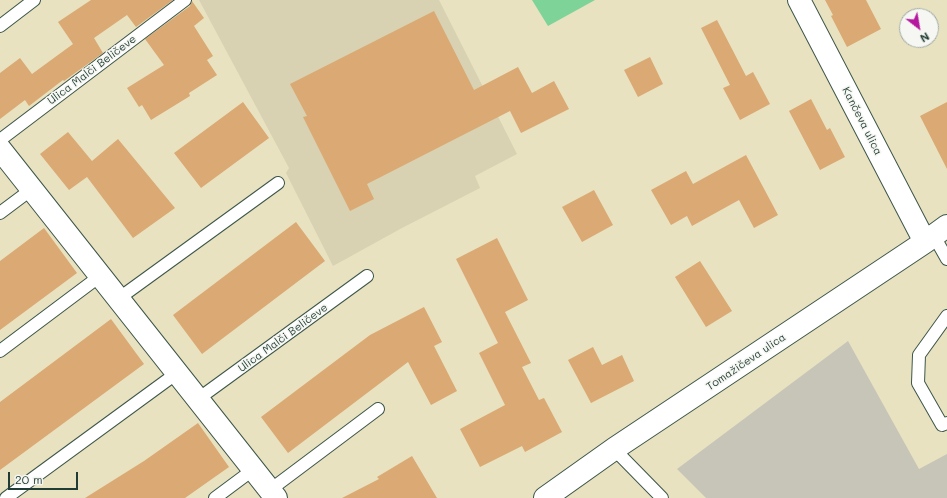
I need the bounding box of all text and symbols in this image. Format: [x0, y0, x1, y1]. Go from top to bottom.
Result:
north arrow [899, 8, 939, 48]
text: N [917, 29, 932, 46]
street label: Ulica Malči Beličeve [45, 32, 139, 108]
street label: Kančeva ulica [839, 85, 885, 157]
street label: Ulica Malči Beličeve [236, 301, 330, 375]
street label: Tomažičeva ulica [704, 331, 788, 393]
scale bar [10, 464, 80, 490]
text: 20 m [15, 471, 43, 487]

